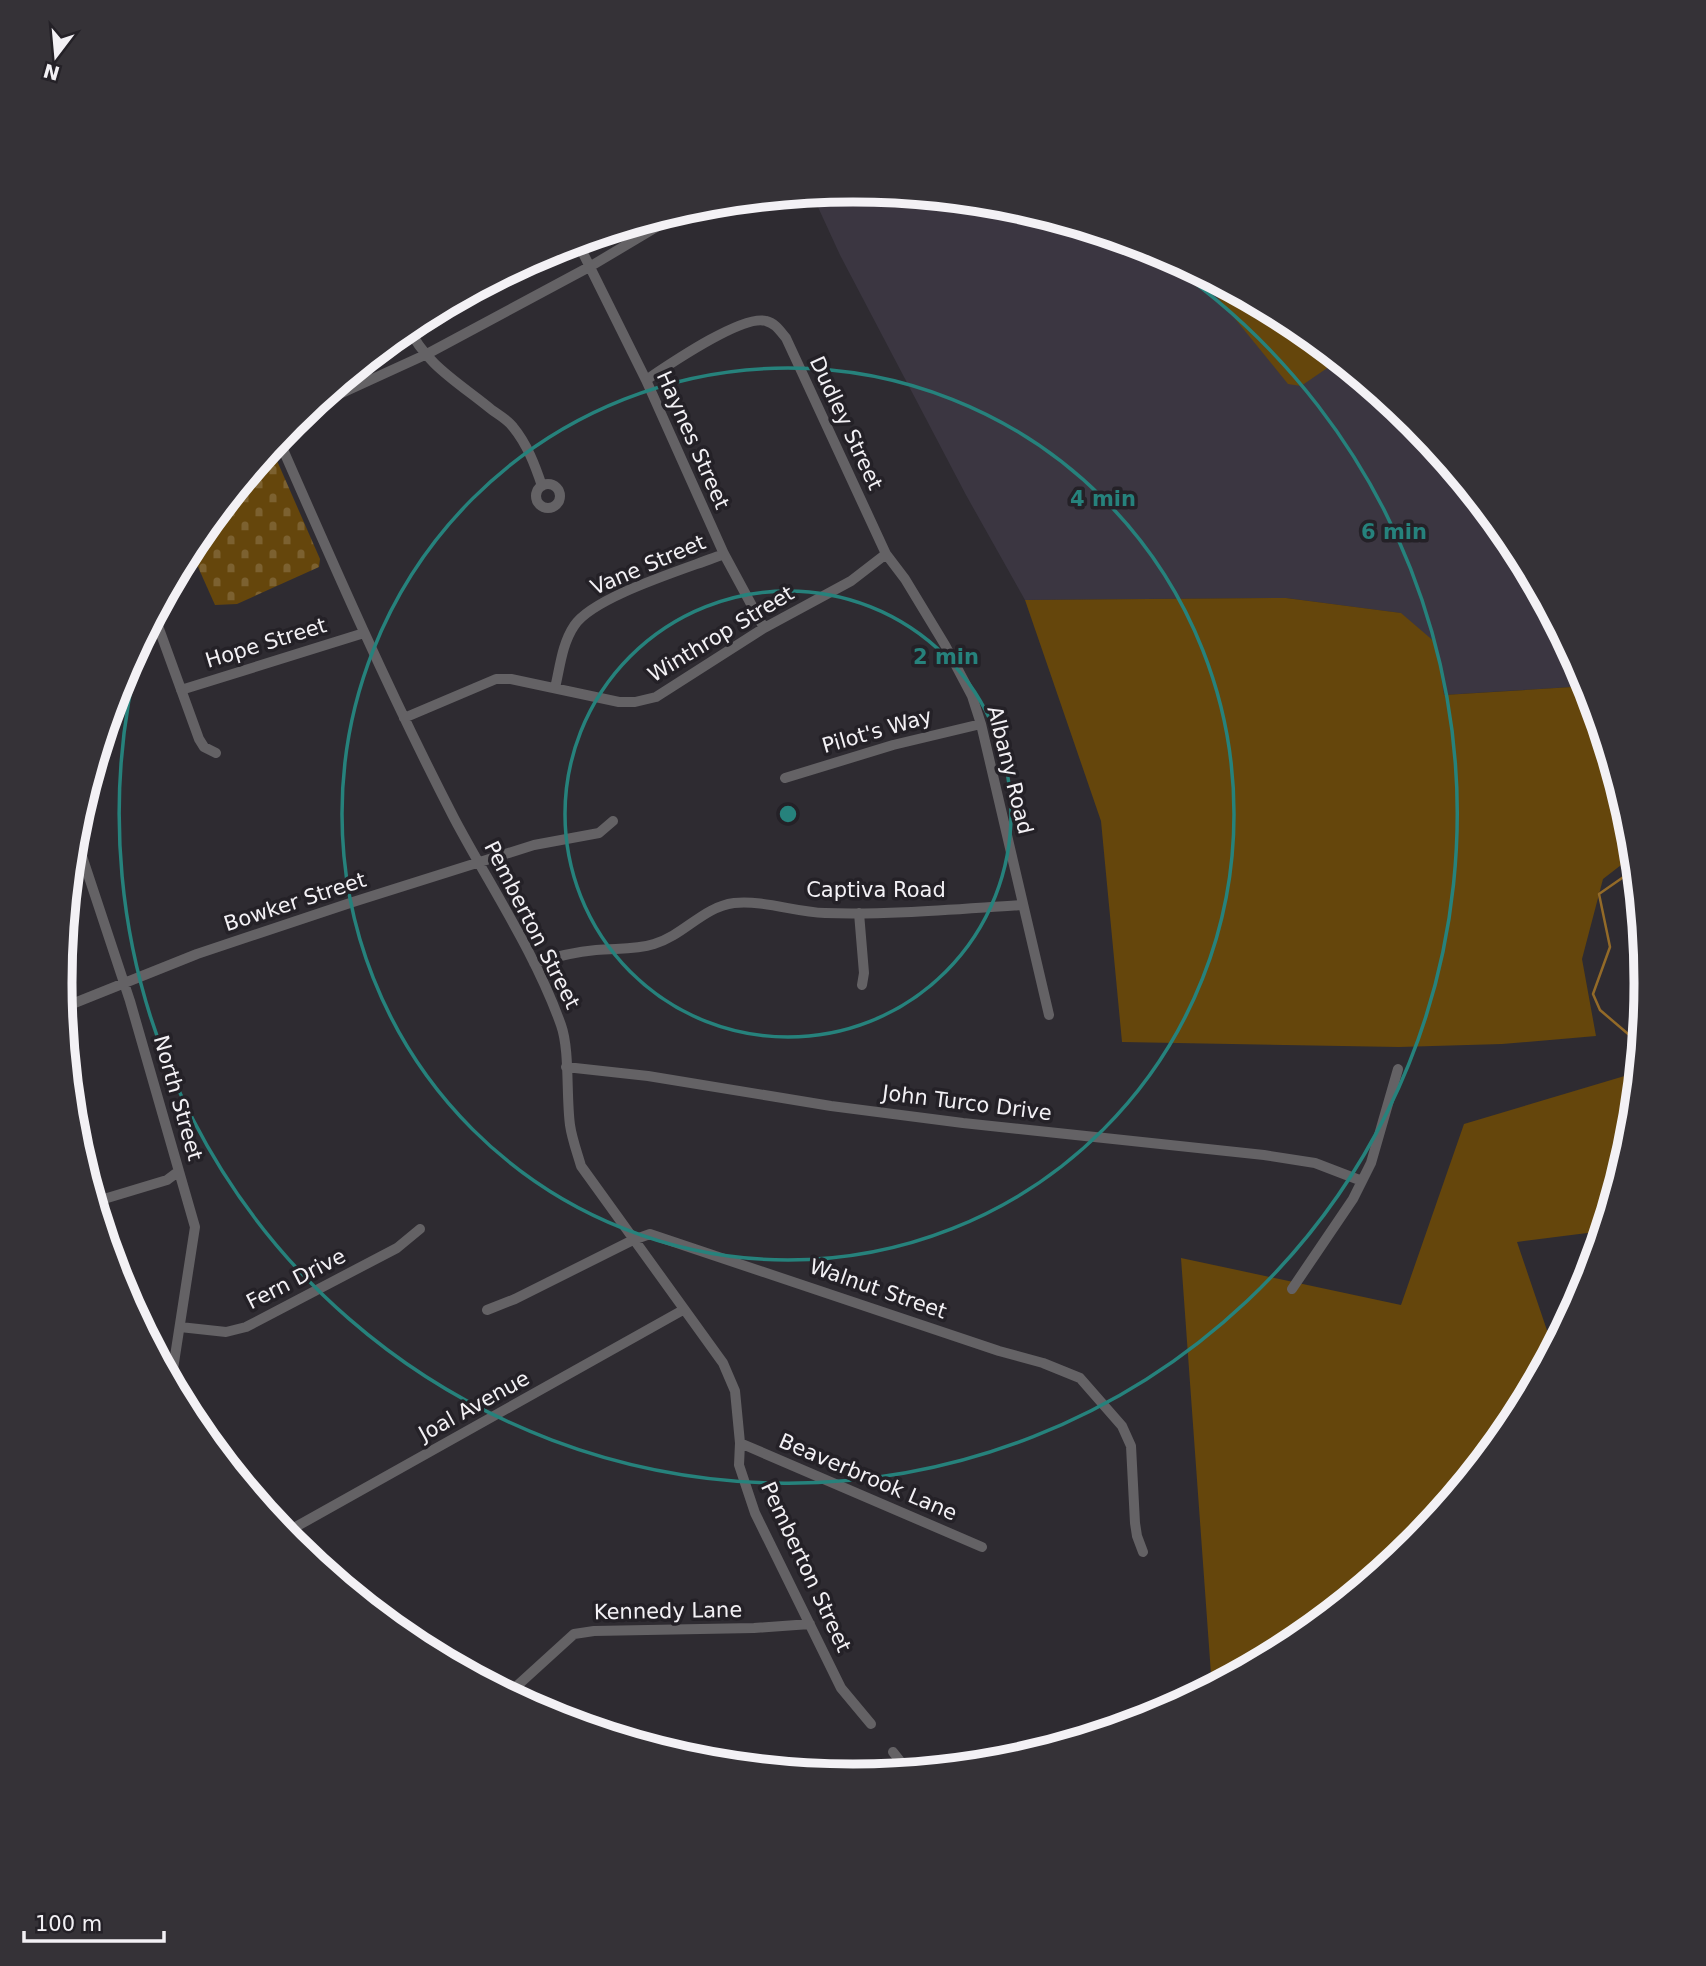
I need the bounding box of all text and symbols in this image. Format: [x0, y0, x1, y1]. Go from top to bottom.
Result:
north arrow [21, 21, 91, 91]
text: N [41, 60, 62, 85]
street label: Dudley Street [805, 352, 887, 494]
street label: Haynes Street [652, 367, 734, 513]
text: 4 min [1070, 487, 1136, 511]
text: 6 min [1361, 520, 1427, 544]
street label: Vane Street [587, 530, 709, 600]
street label: Winthrop Street [644, 581, 798, 687]
street label: Hope Street [203, 613, 329, 673]
text: 2 min [913, 645, 979, 669]
street label: Albany Road [982, 703, 1038, 837]
street label: Pilot's Way [819, 704, 935, 758]
centre of rings [776, 802, 800, 826]
street label: Pemberton Street [479, 837, 585, 1013]
street label: Bowker Street [221, 868, 369, 936]
street label: Captiva Road [806, 878, 946, 902]
street label: North Street [149, 1033, 207, 1163]
street label: John Turco Drive [879, 1080, 1053, 1125]
street label: Fern Drive [242, 1244, 350, 1314]
street label: Walnut Street [806, 1254, 950, 1324]
street label: Joal Avenue [413, 1366, 533, 1447]
street label: Beaverbrook Lane [775, 1429, 961, 1525]
street label: Pemberton Street [756, 1478, 856, 1656]
street label: Kennedy Lane [594, 1598, 742, 1624]
scale bar [24, 1899, 164, 1943]
text: 100 m [35, 1912, 102, 1936]

